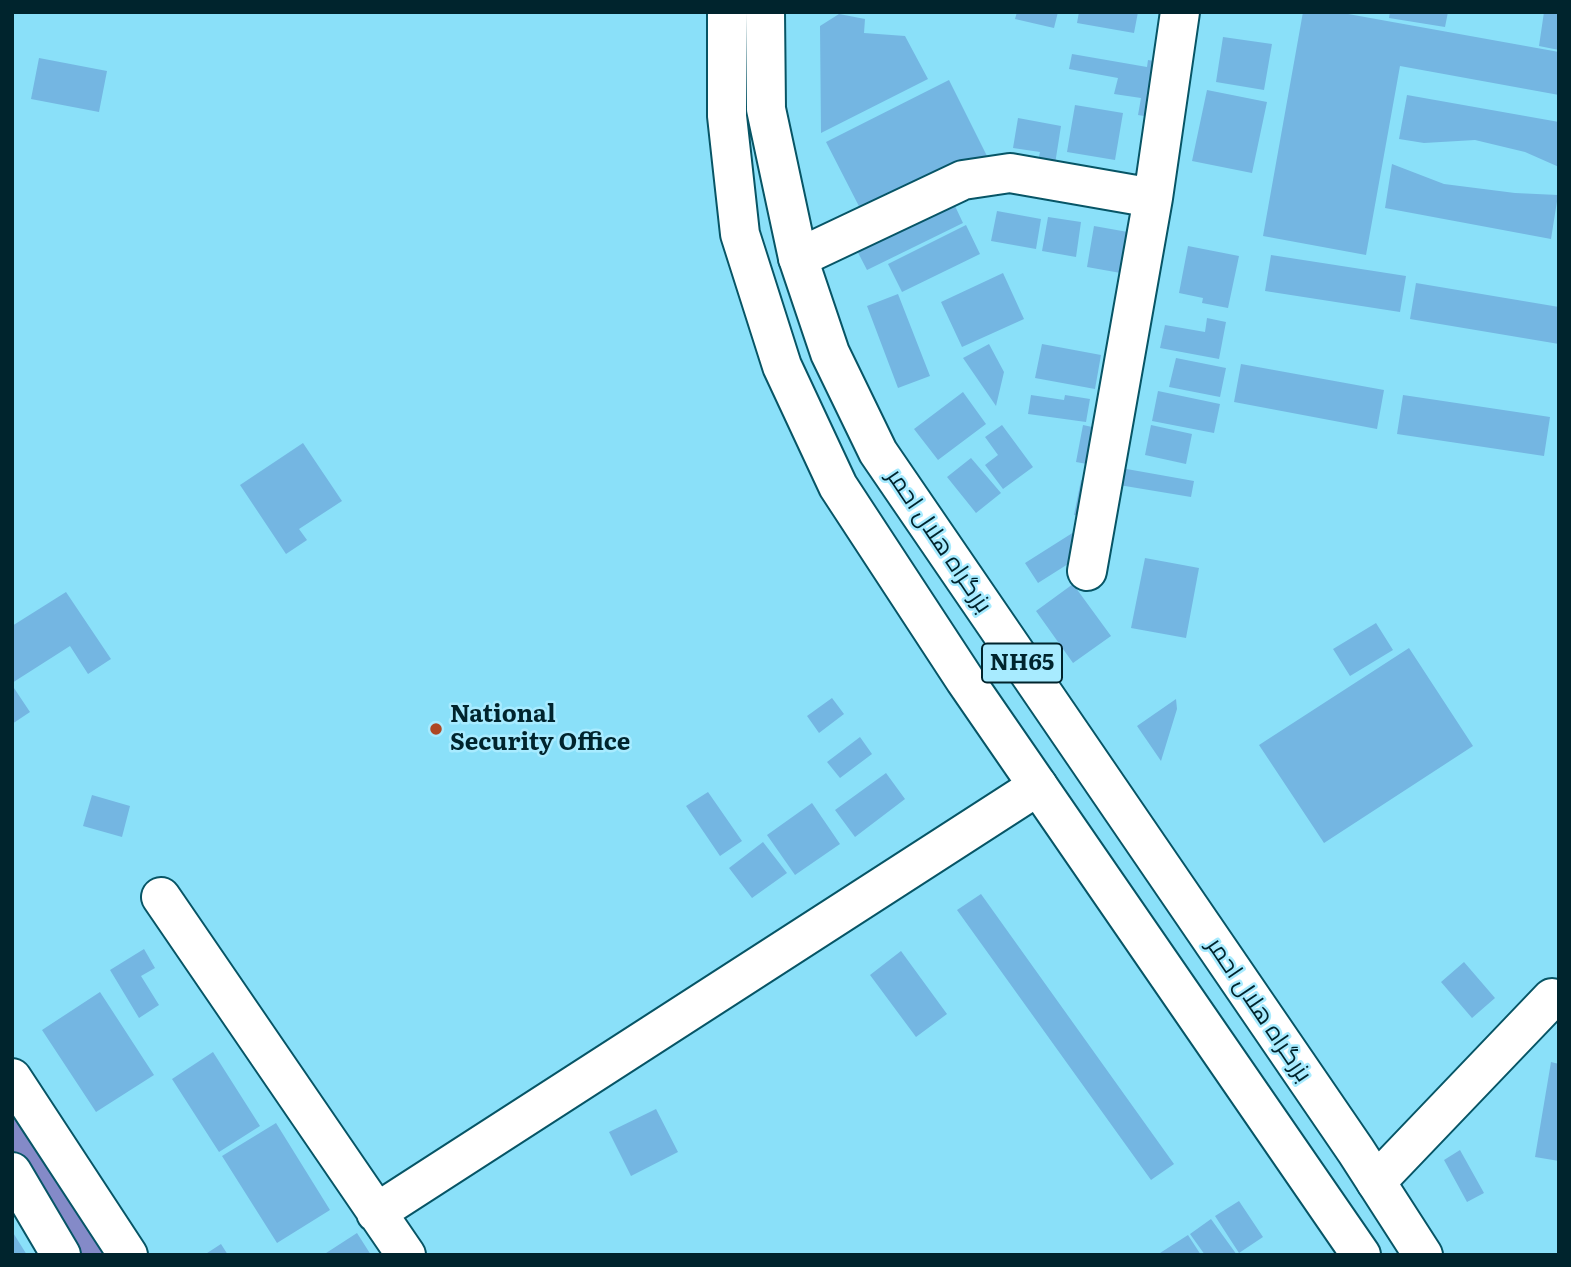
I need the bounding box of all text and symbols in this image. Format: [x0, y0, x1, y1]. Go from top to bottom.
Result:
street label: بزرگراه هلال احمر [880, 463, 998, 619]
road number: NH65 [982, 643, 1062, 682]
place label: National Security Office [450, 701, 630, 757]
marker: National Security Office [428, 721, 444, 737]
street label: بزرگراه هلال احمر [1200, 932, 1318, 1088]

